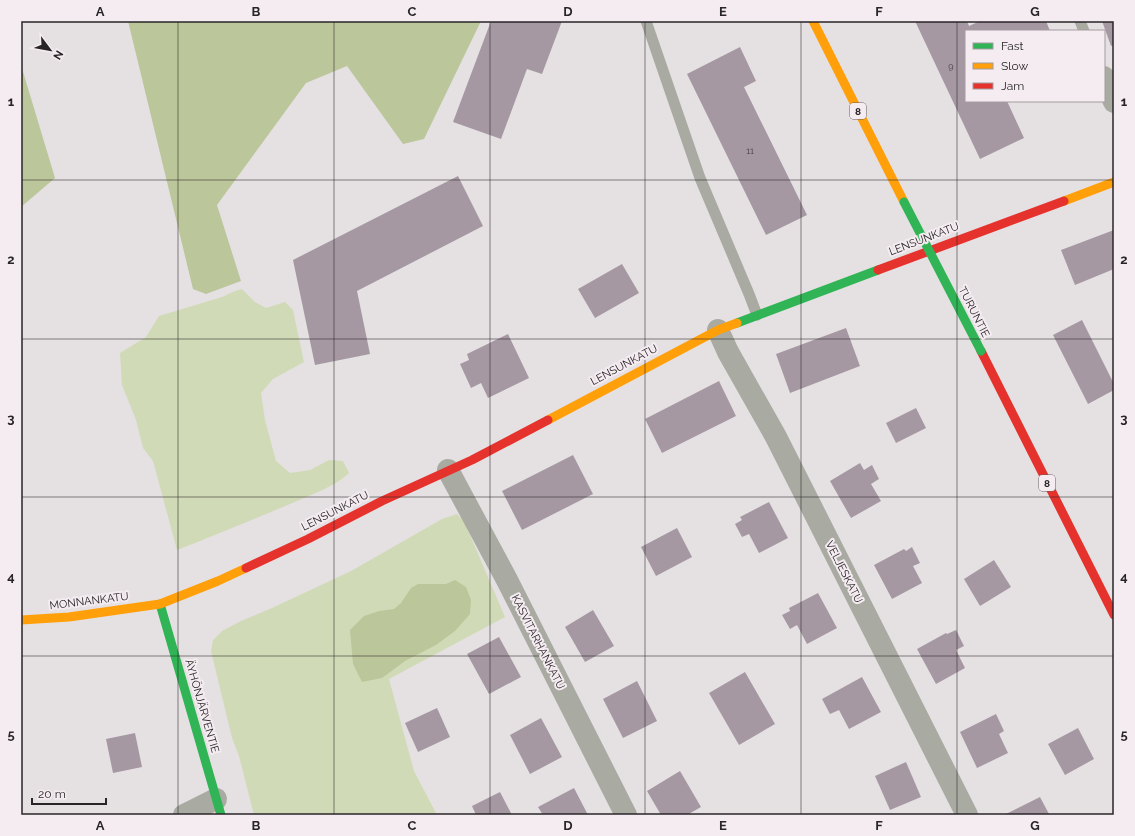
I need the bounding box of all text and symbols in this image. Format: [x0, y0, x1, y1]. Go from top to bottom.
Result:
text: A [96, 4, 105, 19]
text: B [252, 4, 261, 19]
text: C [408, 4, 417, 19]
text: D [563, 4, 573, 19]
text: E [719, 4, 727, 19]
text: F [875, 4, 883, 19]
text: G [1030, 4, 1040, 19]
north arrow [30, 30, 70, 70]
legend [965, 30, 1105, 102]
text: Fast [1001, 39, 1024, 53]
text: N [50, 48, 66, 62]
text: Slow [1001, 59, 1028, 73]
house number: 9 [948, 61, 954, 71]
text: Jam [1001, 79, 1024, 93]
text: 1 [8, 94, 15, 109]
text: 1 [1121, 94, 1128, 109]
road number: 8 [850, 103, 866, 119]
house number: 11 [746, 146, 754, 156]
street label: LENSUNKATU [887, 220, 961, 258]
text: 2 [7, 252, 15, 267]
text: 2 [1120, 252, 1128, 267]
street label: TURUNTIE [956, 284, 992, 340]
street label: LENSUNKATU [588, 342, 660, 388]
text: 3 [7, 411, 15, 426]
text: 3 [1120, 411, 1128, 426]
road number: 8 [1039, 475, 1055, 491]
street label: LENSUNKATU [299, 488, 371, 534]
street label: VELJESKATU [823, 539, 865, 605]
text: 4 [7, 569, 15, 584]
text: 4 [1120, 569, 1128, 584]
street label: MONNANKATU [49, 590, 129, 612]
street label: KASVITARHANKATU [508, 592, 568, 692]
street label: ÄYHÖNJÄRVENTIE [182, 658, 222, 755]
text: 5 [7, 727, 15, 742]
text: 5 [1120, 727, 1128, 742]
scale bar [32, 780, 106, 806]
text: 20 m [38, 787, 66, 801]
text: A [96, 818, 105, 833]
text: B [252, 818, 261, 833]
text: C [408, 818, 417, 833]
text: D [563, 818, 573, 833]
text: E [719, 818, 727, 833]
text: F [875, 818, 883, 833]
text: G [1030, 818, 1040, 833]

